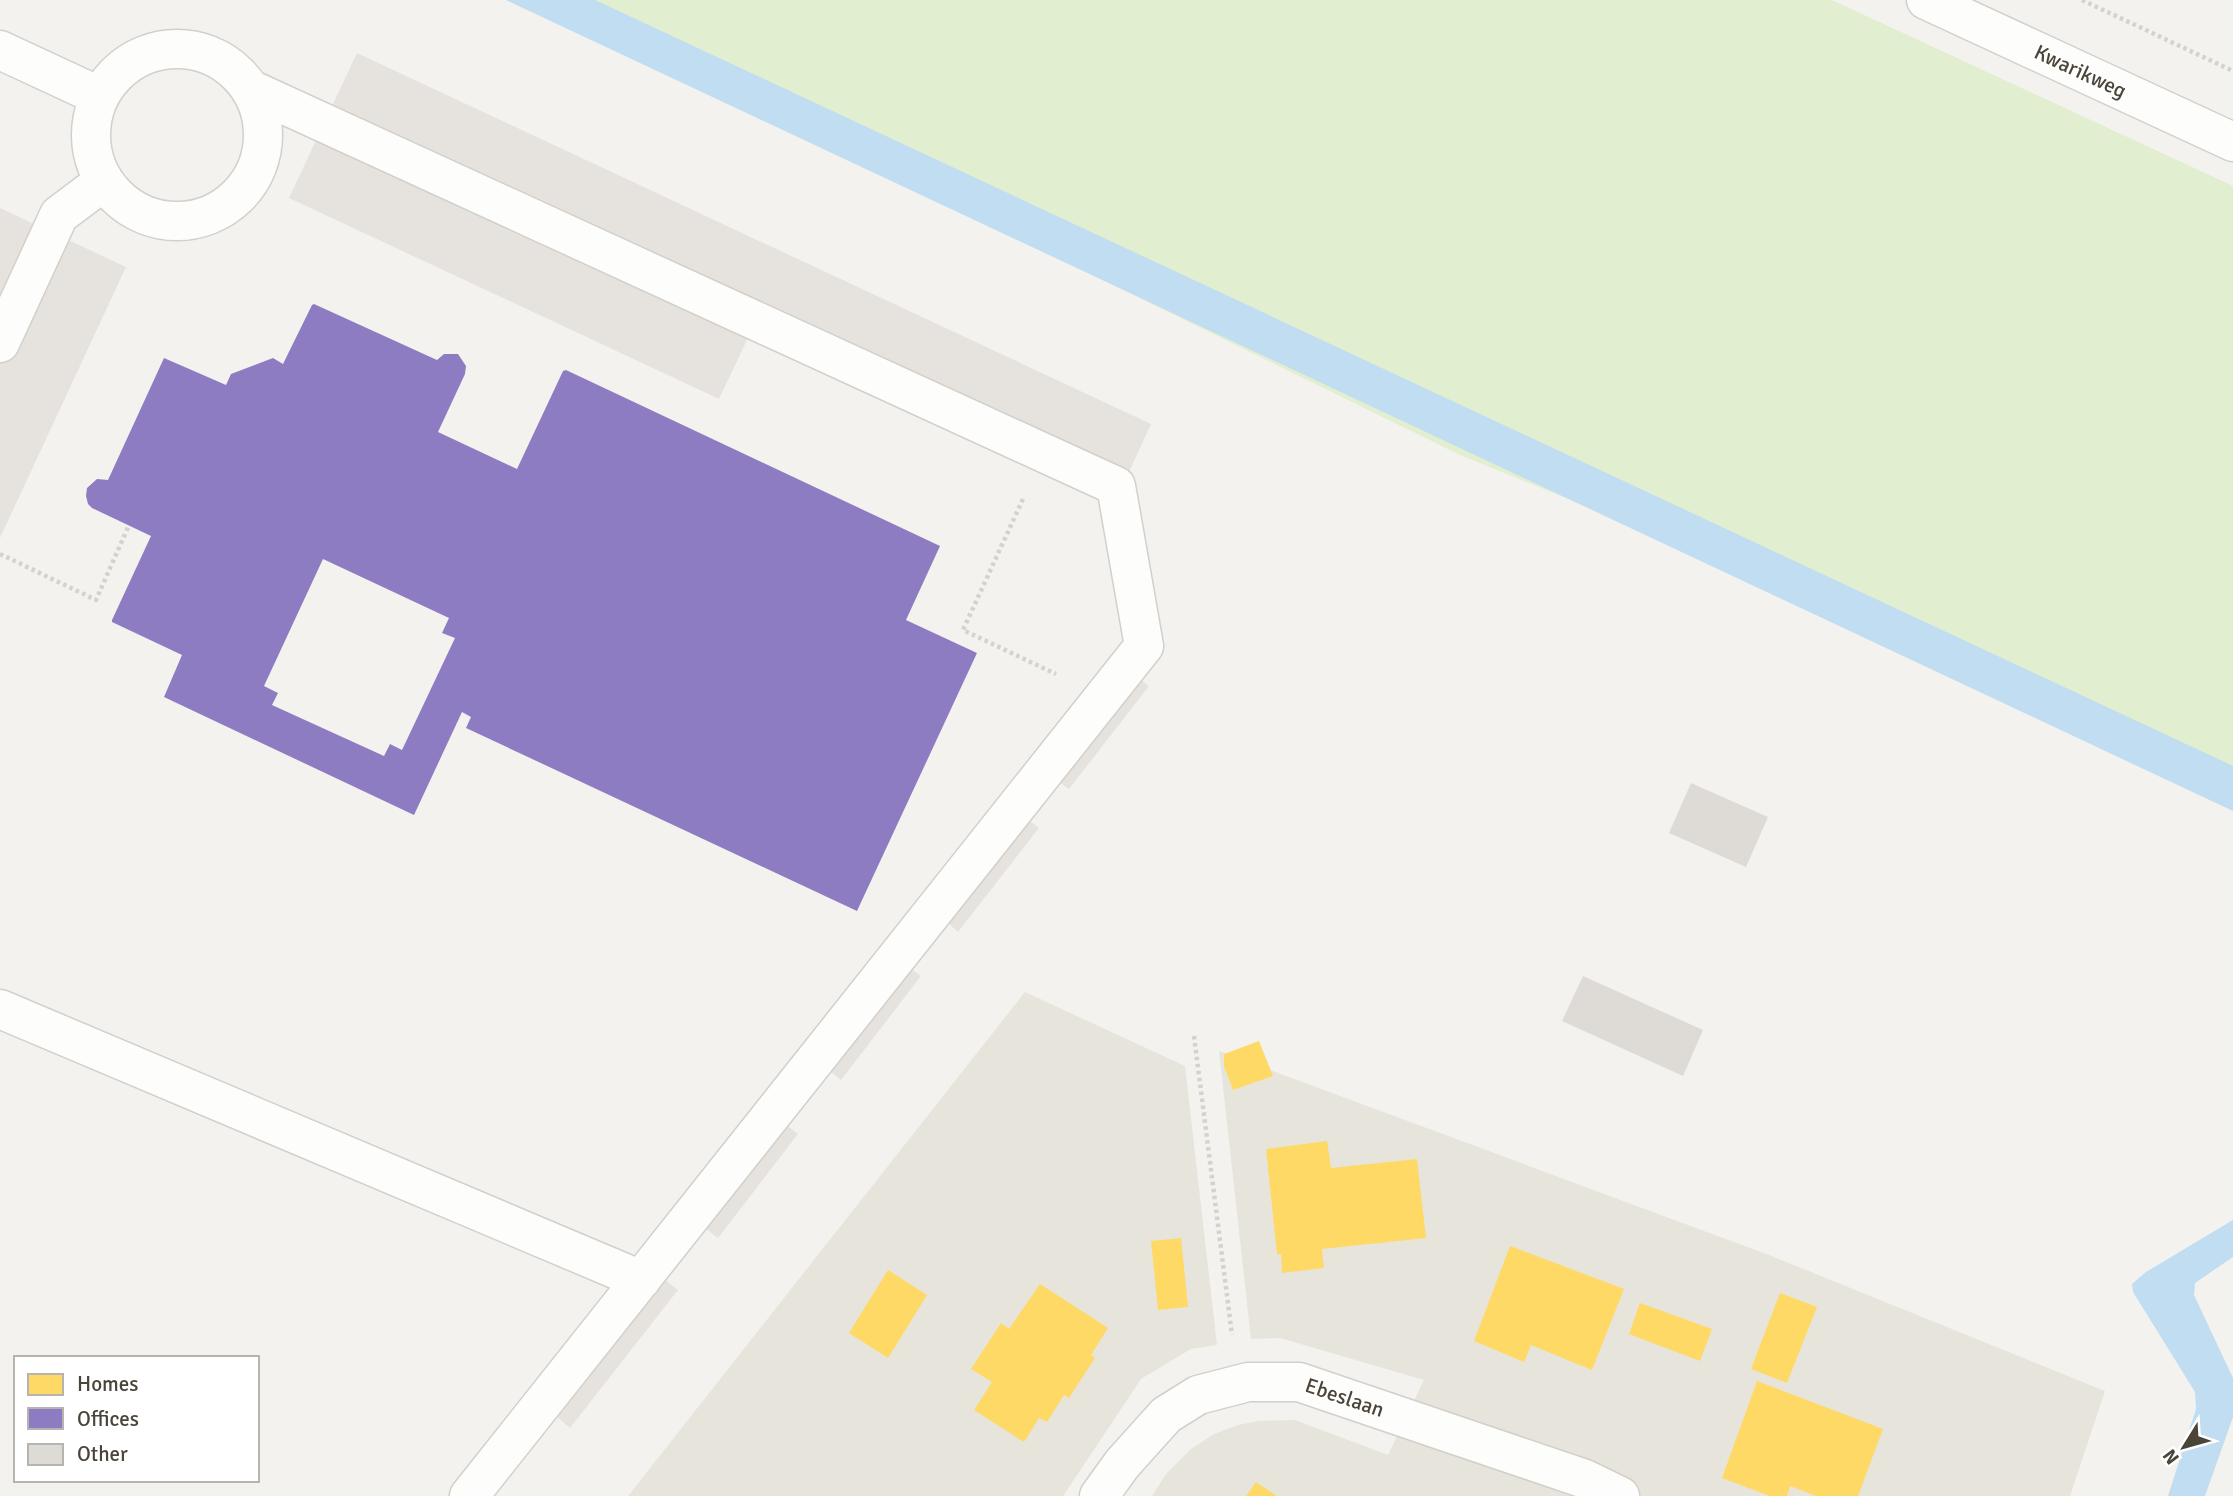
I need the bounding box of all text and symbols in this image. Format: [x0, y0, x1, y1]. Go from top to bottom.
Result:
street label: Kwarikweg [2030, 39, 2130, 104]
legend [14, 1356, 259, 1482]
text: Homes [77, 1371, 139, 1397]
street label: Ebeslaan [1302, 1372, 1388, 1423]
text: Offices [77, 1406, 139, 1432]
north arrow [2149, 1412, 2219, 1482]
text: Other [77, 1441, 128, 1467]
text: N [2158, 1444, 2185, 1469]

